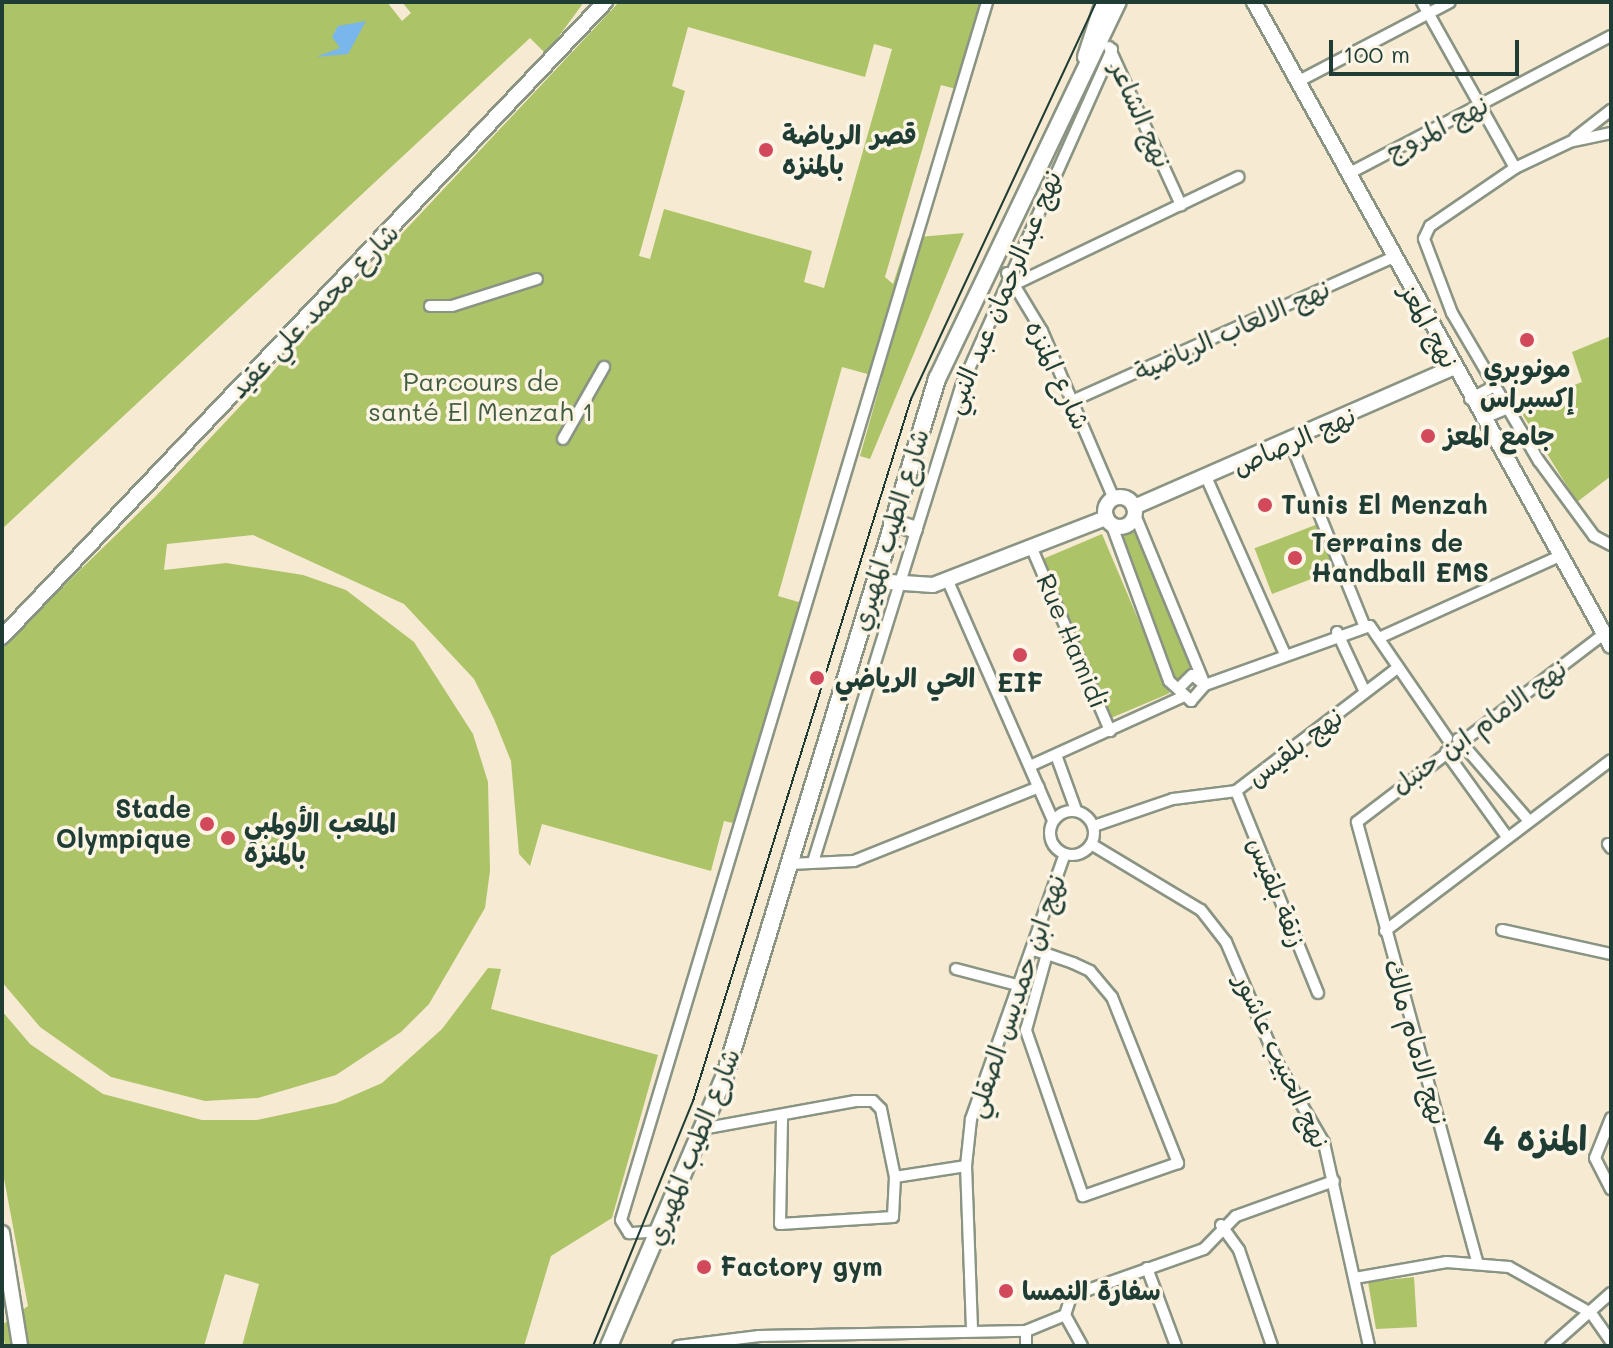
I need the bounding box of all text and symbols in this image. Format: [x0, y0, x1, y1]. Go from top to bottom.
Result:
scale bar [1333, 24, 1523, 74]
text: 100 m [1343, 38, 1410, 69]
street label: نهج الشاعر [1104, 57, 1178, 173]
street label: نهج المروج [1380, 89, 1494, 167]
place label: قصر الرياضة بالمنزه [782, 119, 917, 180]
marker: قصر الرياضة بالمنزه [757, 141, 775, 159]
street label: نهج عبدالرحمان عبد النبي [938, 166, 1068, 418]
street label: شارع محمد علي عقيد [223, 217, 405, 405]
street label: نهج الالعاب الرياضية [1129, 273, 1335, 387]
street label: نهج المعز [1393, 278, 1465, 374]
street label: شارع المنزه [1019, 315, 1097, 435]
marker: مونوبري إكسبراس [1518, 331, 1536, 349]
place label: مونوبري إكسبراس [1480, 352, 1574, 414]
park label: Parcours de santé El Menzah 1 [368, 366, 594, 428]
street label: نهج الرصاص [1227, 400, 1361, 482]
place label: جامع المعز [1444, 420, 1555, 452]
street label: شارع الطيب المهيري [844, 425, 936, 635]
marker: جامع المعز [1419, 427, 1437, 445]
place label: Tunis El Menzah [1281, 489, 1488, 521]
marker: Tunis El Menzah [1256, 496, 1274, 514]
place label: Terrains de Handball EMS [1311, 527, 1489, 588]
marker: Terrains de Handball EMS [1286, 549, 1304, 567]
street label: Rue Hamidi [1030, 569, 1114, 713]
marker: EIF [1011, 646, 1029, 664]
street label: نهج الامام ابن حنبل [1385, 653, 1573, 801]
place label: الحي الرياضي [835, 662, 975, 694]
marker: الحي الرياضي [806, 667, 828, 689]
place label: EIF [997, 667, 1043, 699]
street label: نهج بلقيس [1241, 701, 1349, 793]
place label: Stade Olympique [56, 793, 191, 854]
place label: الملعب الأولمبي بالمنزه [244, 807, 396, 868]
marker: Stade Olympique [198, 815, 216, 833]
marker: الملعب الأولمبي بالمنزه [219, 829, 237, 847]
street label: زنقة بلقيس [1241, 832, 1313, 952]
street label: نهج ابن حمديس الصقلي [960, 870, 1072, 1122]
street label: نهج الامام مالك [1377, 955, 1455, 1129]
street label: نهج الحبيب عاشور [1228, 969, 1336, 1153]
street label: شارع الطيب المهيري [639, 1044, 747, 1250]
district label: المنزه 4 [1483, 1118, 1587, 1158]
place label: Factory gym [720, 1251, 883, 1283]
marker: Factory gym [695, 1258, 713, 1276]
place label: سفارة النمسا [1022, 1275, 1161, 1307]
marker: سفارة النمسا [997, 1282, 1015, 1300]

